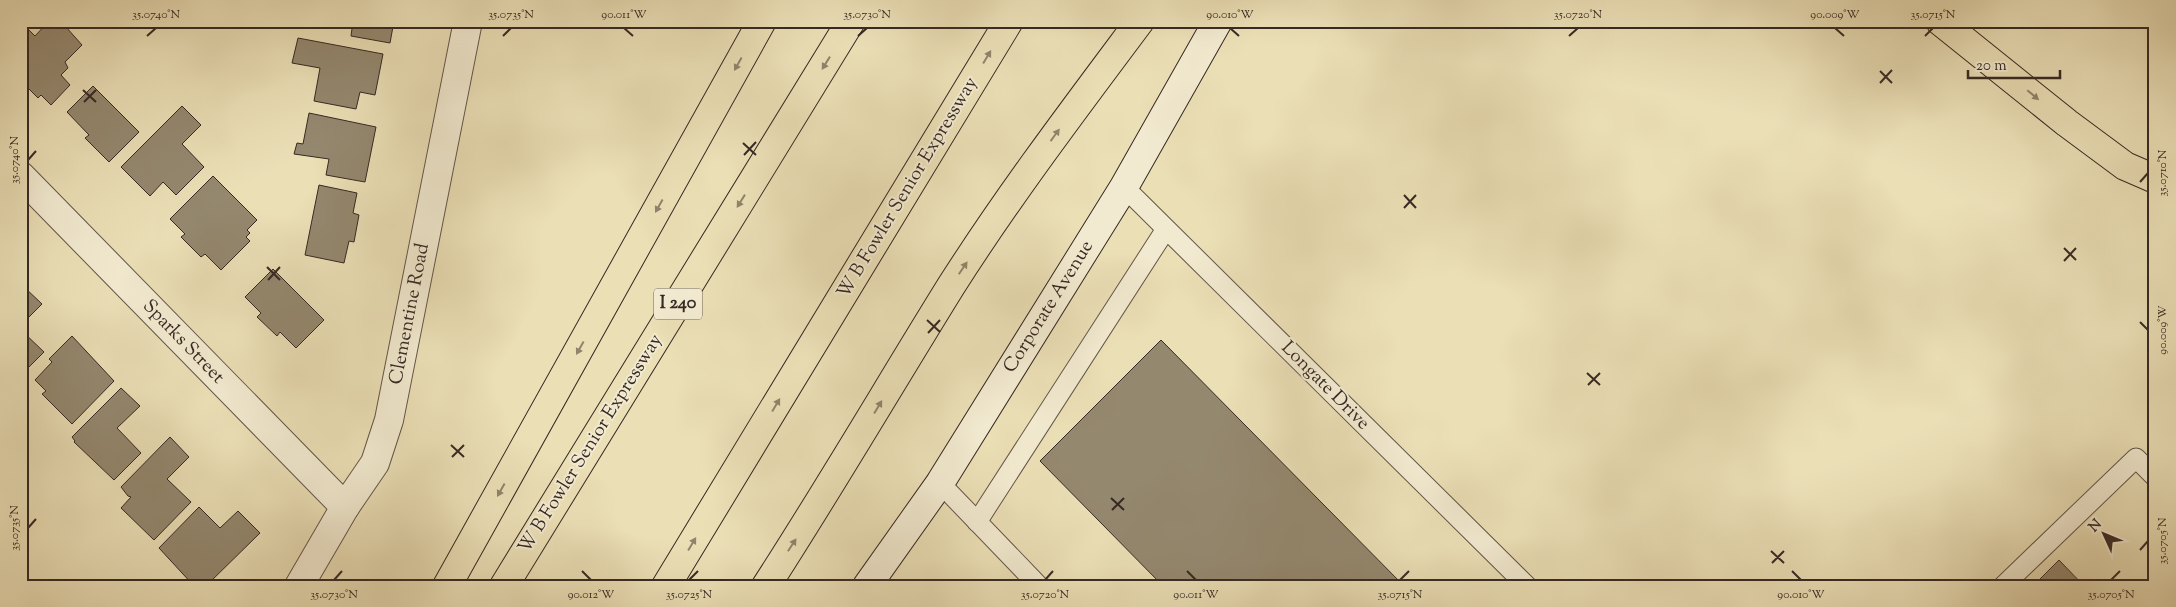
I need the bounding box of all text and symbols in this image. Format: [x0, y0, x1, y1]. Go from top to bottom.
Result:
text: 35.0740°N [132, 6, 180, 24]
text: 35.0735°N [488, 6, 534, 24]
text: 90.011°W [601, 6, 647, 24]
text: 35.0730°N [843, 6, 891, 24]
text: 90.010°W [1206, 6, 1254, 24]
text: 35.0720°N [1554, 6, 1603, 24]
text: 90.009°W [1810, 6, 1860, 24]
text: 35.0715°N [1911, 6, 1956, 24]
scale bar [1968, 48, 2061, 80]
one-way arrow [983, 50, 992, 63]
one-way arrow [734, 56, 742, 71]
one-way arrow [821, 56, 830, 69]
text: 20 m [1976, 56, 2007, 77]
street label: W B Fowler Senior Expressway [831, 72, 985, 304]
one-way arrow [2027, 89, 2040, 100]
one-way arrow [1050, 129, 1061, 142]
text: 35.0740°N [6, 136, 24, 184]
text: 35.0710°N [2154, 149, 2172, 196]
one-way arrow [736, 195, 745, 208]
one-way arrow [655, 198, 663, 213]
street label: Corporate Avenue [997, 235, 1101, 379]
street label: Clementine Road [383, 241, 437, 387]
one-way arrow [958, 262, 968, 275]
road number: I 240 [654, 288, 702, 320]
street label: Sparks Street [136, 294, 231, 391]
text: 90.009°W [2154, 305, 2172, 355]
street label: W B Fowler Senior Expressway [512, 329, 670, 559]
street label: Longate Drive [1274, 335, 1376, 437]
one-way arrow [576, 341, 585, 354]
one-way arrow [771, 399, 780, 412]
one-way arrow [874, 400, 883, 413]
one-way arrow [497, 482, 505, 497]
text: 35.0735°N [6, 505, 24, 551]
north arrow [2078, 510, 2128, 560]
text: N [2085, 515, 2107, 537]
text: 35.0705°N [2154, 517, 2172, 564]
one-way arrow [687, 538, 696, 551]
one-way arrow [788, 538, 797, 552]
text: 35.0730°N [310, 586, 358, 604]
text: 90.012°W [568, 586, 615, 604]
text: 35.0725°N [666, 586, 713, 604]
text: 35.0720°N [1021, 586, 1070, 604]
text: 90.011°W [1173, 586, 1219, 604]
text: 35.0715°N [1378, 586, 1423, 604]
text: 90.010°W [1777, 586, 1825, 604]
text: 35.0705°N [2088, 586, 2135, 604]

